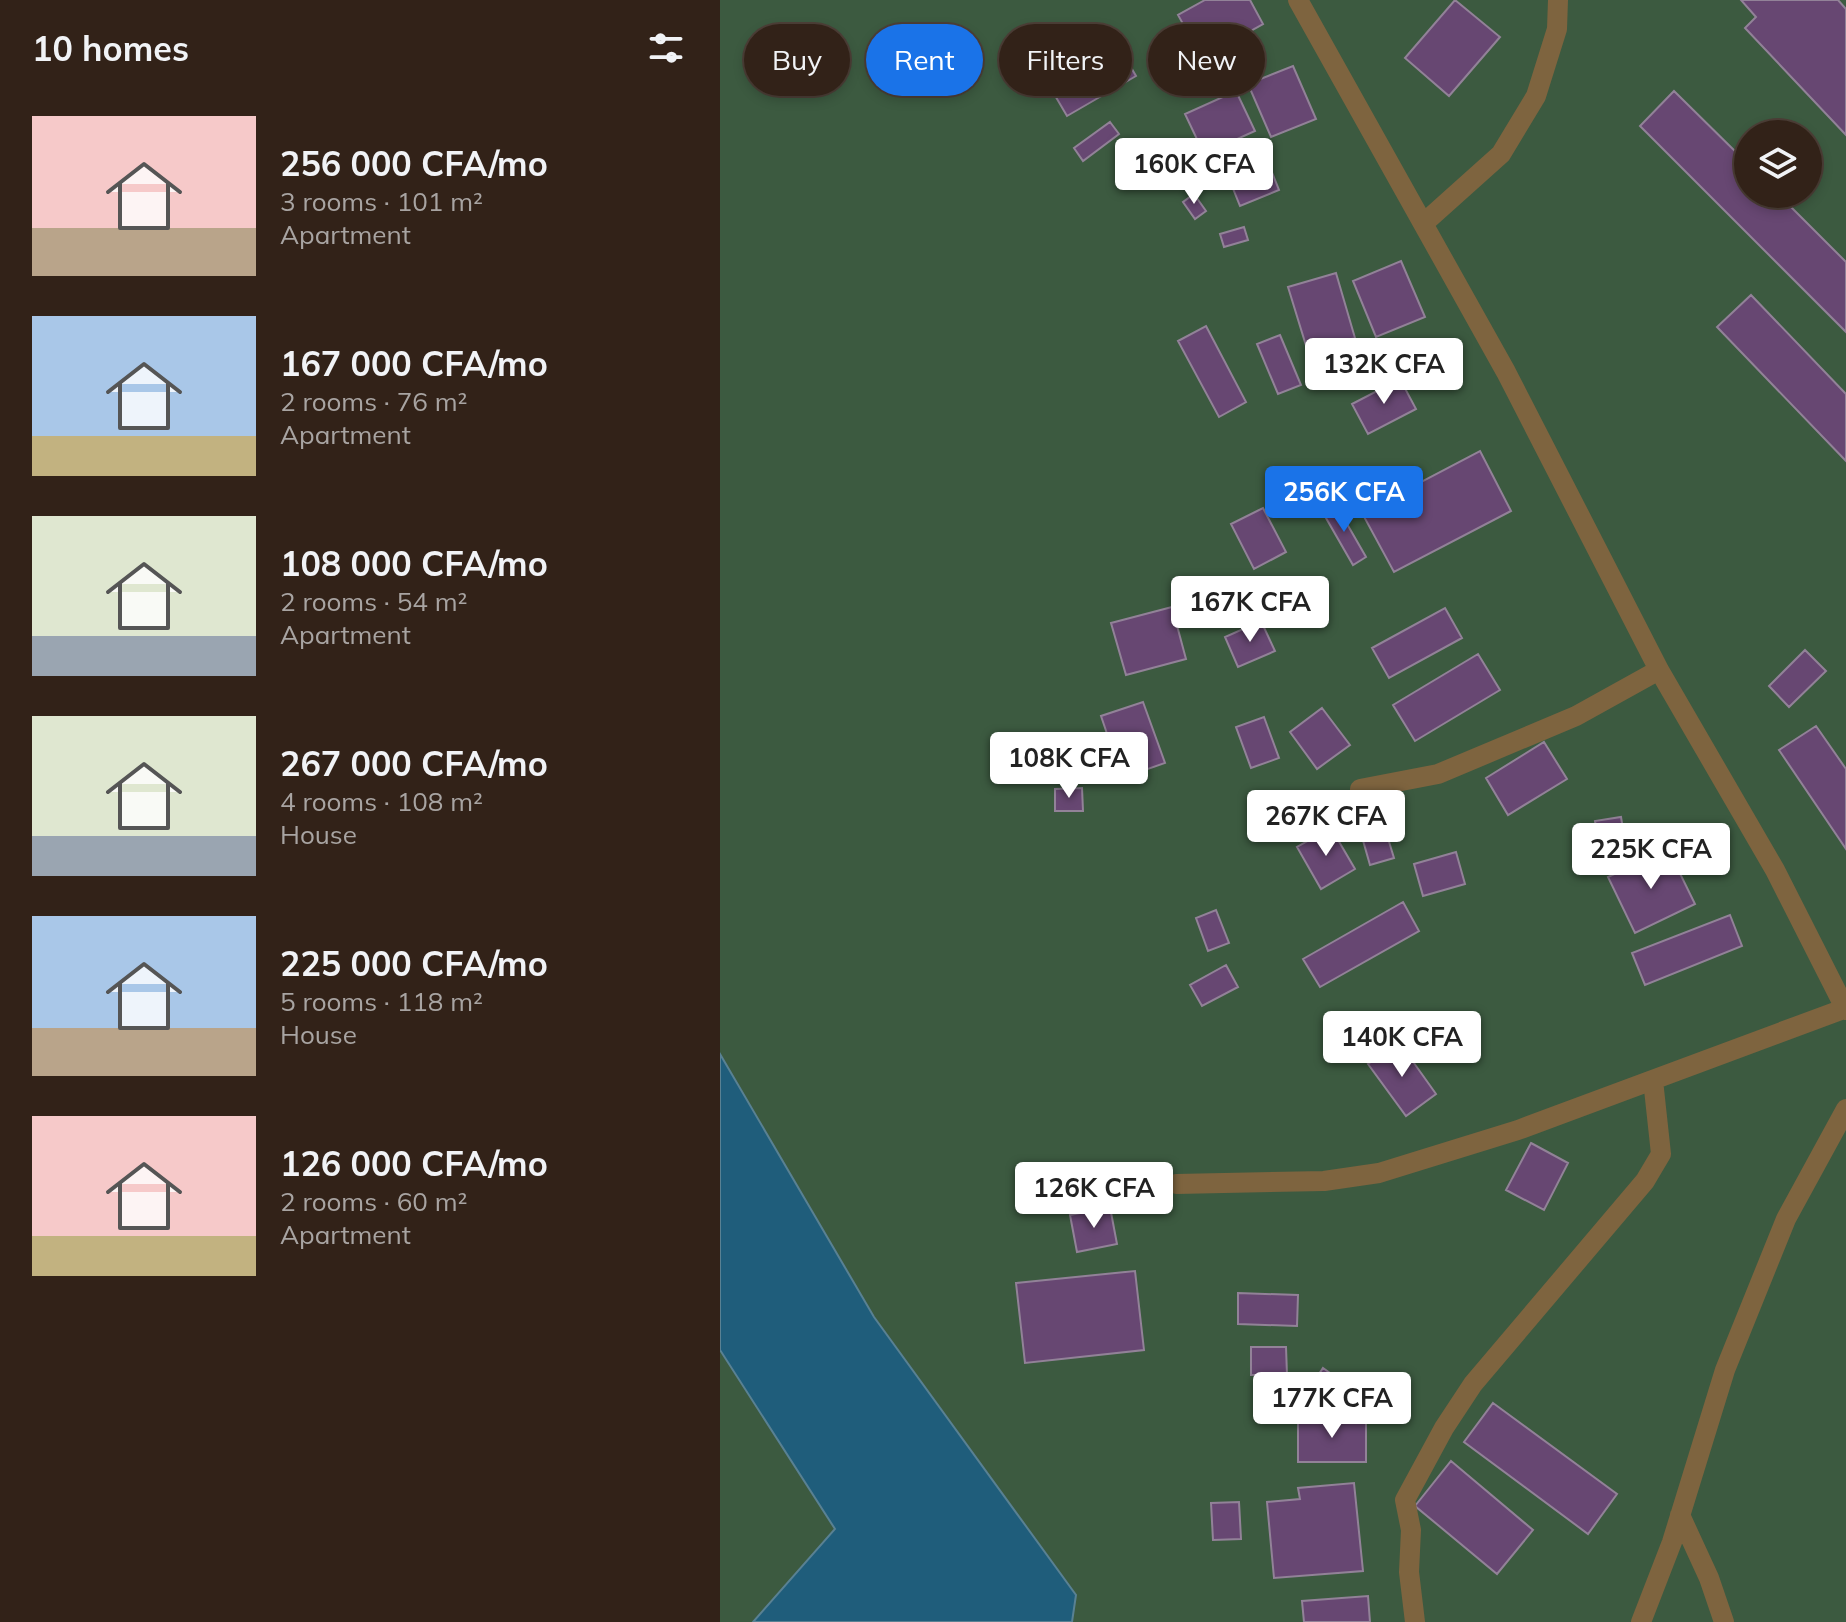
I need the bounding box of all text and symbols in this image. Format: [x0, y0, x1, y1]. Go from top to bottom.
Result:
chip: Buy [744, 24, 850, 96]
chip: Rent [866, 24, 983, 96]
chip: Filters [999, 24, 1132, 96]
chip: New [1148, 24, 1265, 96]
icon: filters [644, 26, 688, 70]
text: 10 homes [32, 27, 189, 70]
map controls [1734, 120, 1822, 208]
button: layers [1734, 120, 1822, 208]
pin: 160K CFA [1111, 138, 1277, 206]
text: 256 000 CFA/mo [280, 142, 548, 185]
text: 160K CFA [1133, 147, 1255, 180]
icon: home [96, 148, 192, 244]
text: 3 rooms · 101 m² [280, 185, 483, 218]
text: Apartment [280, 218, 411, 251]
pin: 132K CFA [1301, 338, 1467, 406]
text: 167 000 CFA/mo [280, 342, 548, 385]
text: 132K CFA [1323, 347, 1445, 380]
icon: home [96, 348, 192, 444]
text: 2 rooms · 76 m² [280, 385, 467, 418]
text: Apartment [280, 418, 411, 451]
pin: 256K CFA [1261, 466, 1427, 534]
text: 256K CFA [1283, 475, 1405, 508]
text: 108 000 CFA/mo [280, 542, 548, 585]
icon: home [96, 548, 192, 644]
pin: 167K CFA [1167, 576, 1333, 644]
text: 2 rooms · 54 m² [280, 585, 467, 618]
text: 167K CFA [1189, 585, 1311, 618]
text: Apartment [280, 618, 411, 651]
pin: 108K CFA [986, 732, 1152, 800]
text: 108K CFA [1008, 741, 1130, 774]
text: 267 000 CFA/mo [280, 742, 548, 785]
icon: home [96, 748, 192, 844]
text: 4 rooms · 108 m² [280, 785, 483, 818]
pin: 267K CFA [1243, 790, 1409, 858]
text: 267K CFA [1265, 799, 1387, 832]
text: House [280, 818, 357, 851]
pin: 225K CFA [1568, 823, 1734, 891]
text: 225K CFA [1590, 832, 1712, 865]
text: 225 000 CFA/mo [280, 942, 548, 985]
icon: home [96, 948, 192, 1044]
text: 5 rooms · 118 m² [280, 985, 483, 1018]
pin: 140K CFA [1319, 1011, 1485, 1079]
text: House [280, 1018, 357, 1051]
text: 140K CFA [1341, 1020, 1463, 1053]
text: 126 000 CFA/mo [280, 1142, 548, 1185]
icon: home [96, 1148, 192, 1244]
pin: 126K CFA [1011, 1162, 1177, 1230]
text: 126K CFA [1033, 1171, 1155, 1204]
text: 2 rooms · 60 m² [280, 1185, 467, 1218]
text: Apartment [280, 1218, 411, 1251]
pin: 177K CFA [1249, 1372, 1415, 1440]
text: 177K CFA [1271, 1381, 1393, 1414]

